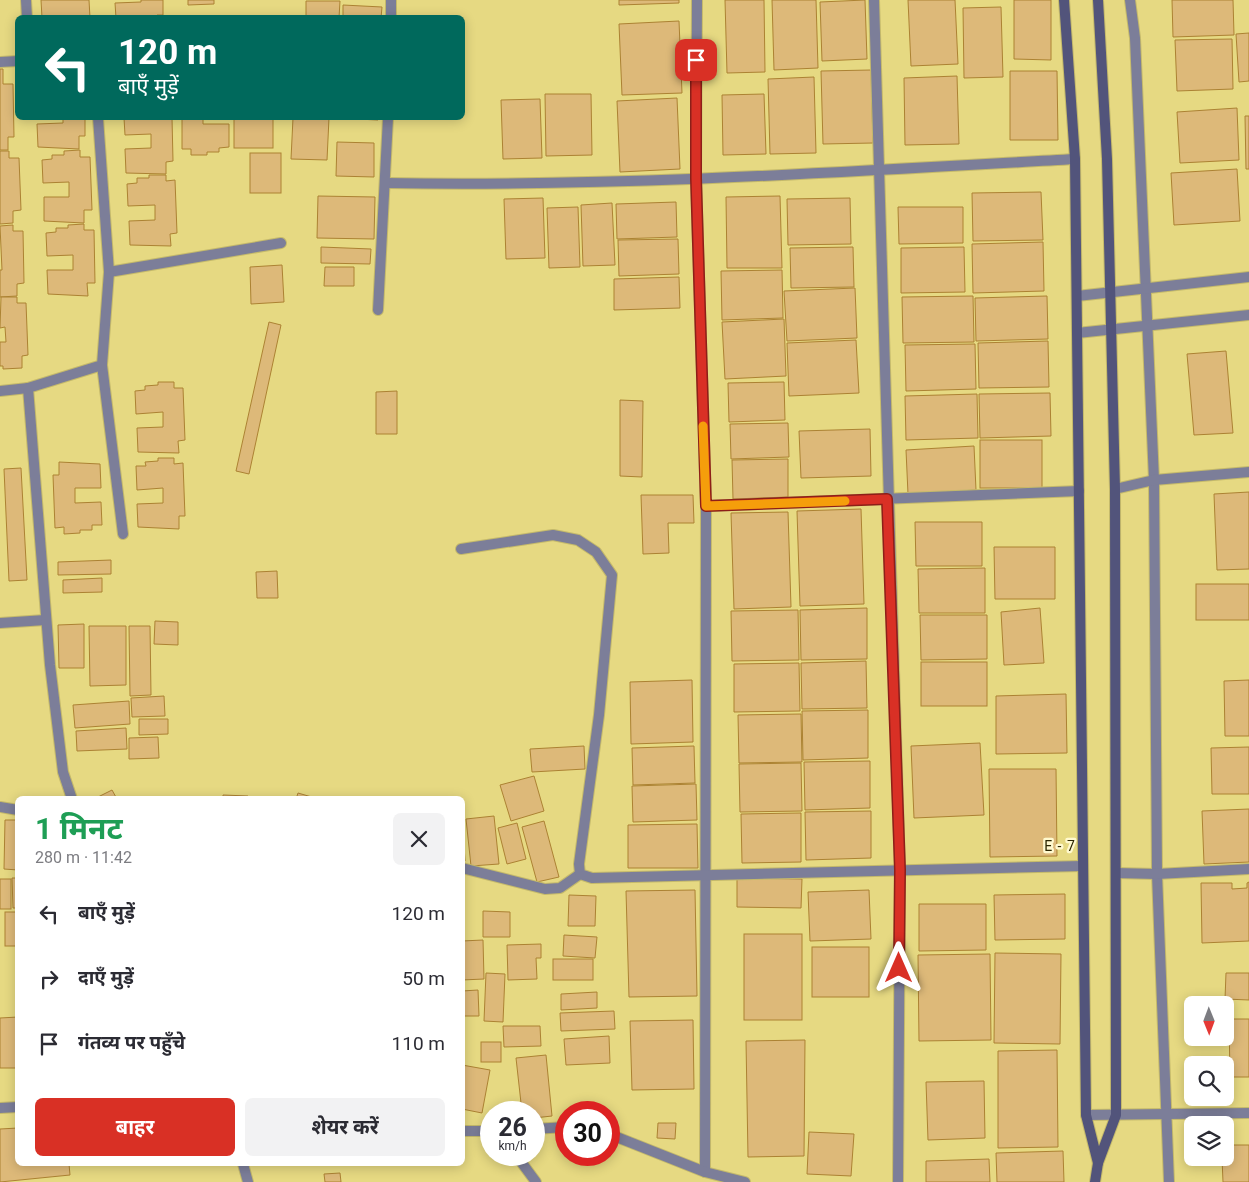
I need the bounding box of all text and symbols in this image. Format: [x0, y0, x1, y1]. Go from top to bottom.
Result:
text: 120 m [118, 32, 217, 73]
icon: left [35, 35, 100, 100]
pin [675, 39, 717, 81]
icon: arrive [682, 46, 710, 74]
text: बाएँ मुड़ें [118, 74, 179, 99]
text: 1 मिनट [35, 811, 123, 846]
button: close [393, 813, 445, 865]
district label: E - 7 [1044, 838, 1076, 854]
text: 280 m · 11:42 [35, 848, 132, 867]
icon: left [35, 900, 63, 928]
text: बाएँ मुड़ें [78, 901, 135, 924]
text: 120 m [392, 902, 445, 925]
position arrow [872, 941, 924, 993]
icon: right [35, 965, 63, 993]
text: दाएँ मुड़ें [78, 966, 134, 989]
text: 50 m [402, 967, 445, 990]
north arrow [1184, 996, 1234, 1046]
map controls [1184, 996, 1234, 1166]
icon: arrive [35, 1030, 63, 1058]
text: गंतव्य पर पहुँचे [78, 1031, 185, 1054]
text: 110 m [392, 1032, 445, 1055]
button: search [1184, 1056, 1234, 1106]
button: बाहर [35, 1098, 235, 1156]
button: शेयर करें [245, 1098, 445, 1156]
speed limit sign: 30 [555, 1101, 620, 1166]
text: 26 [498, 1113, 527, 1142]
button: layers [1184, 1116, 1234, 1166]
text: km/h [498, 1139, 527, 1153]

